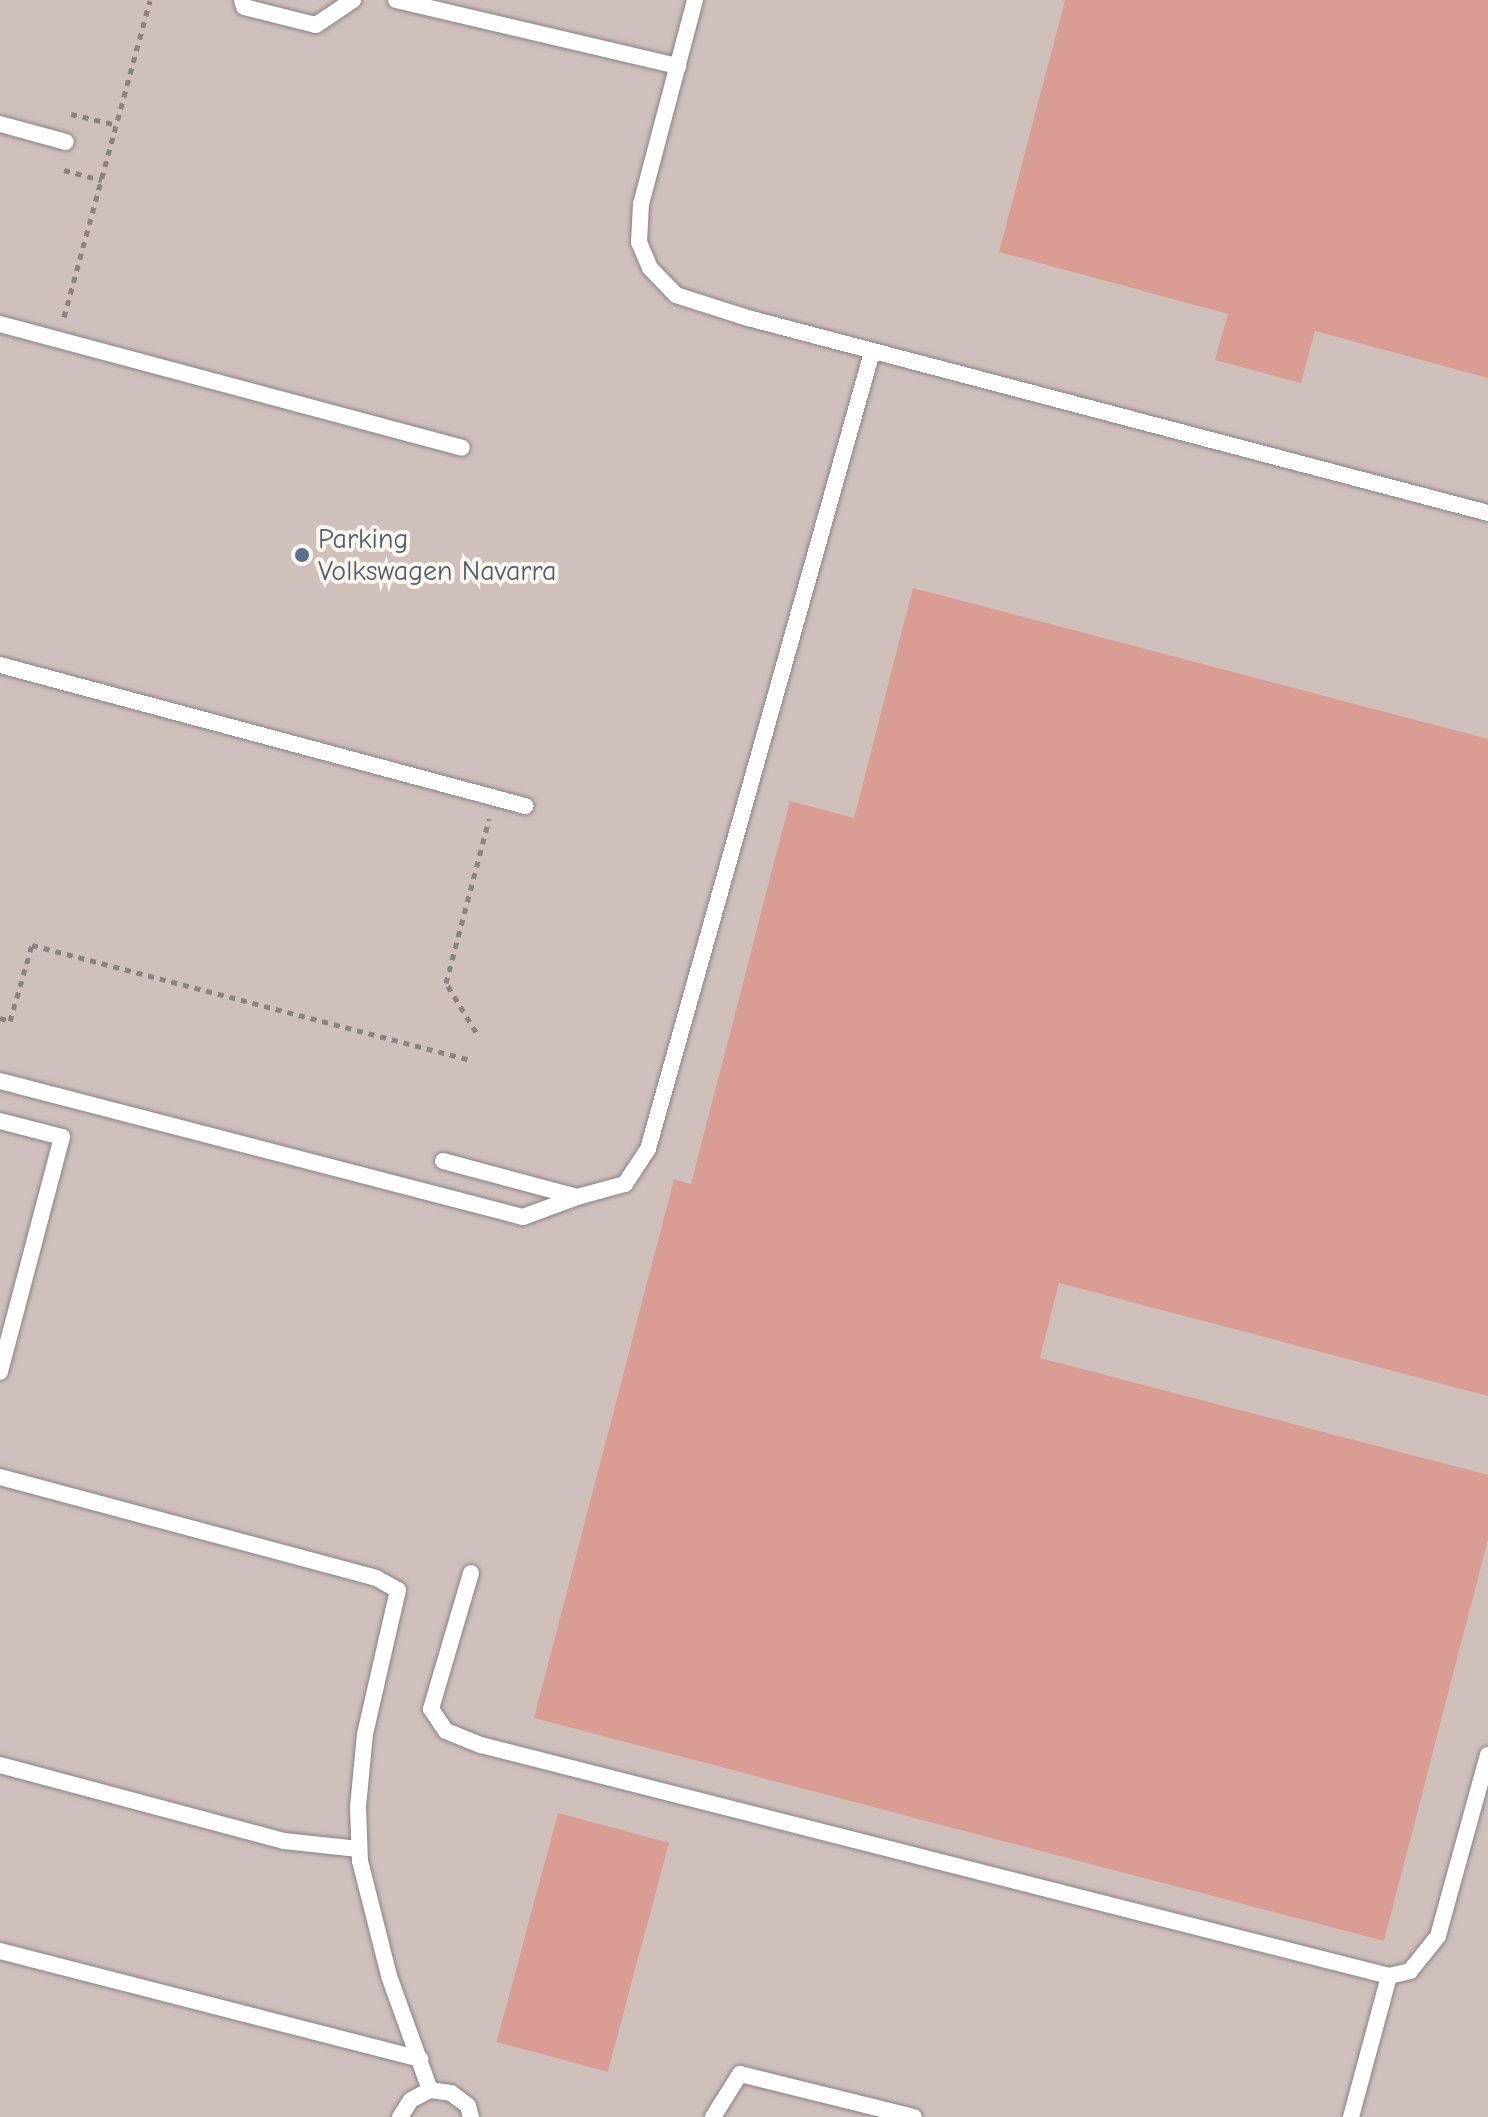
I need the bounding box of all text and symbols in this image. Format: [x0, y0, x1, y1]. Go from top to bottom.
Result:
place label: Parking Volkswagen Navarra [318, 522, 556, 588]
marker: Parking Volkswagen Navarra [293, 546, 311, 564]

